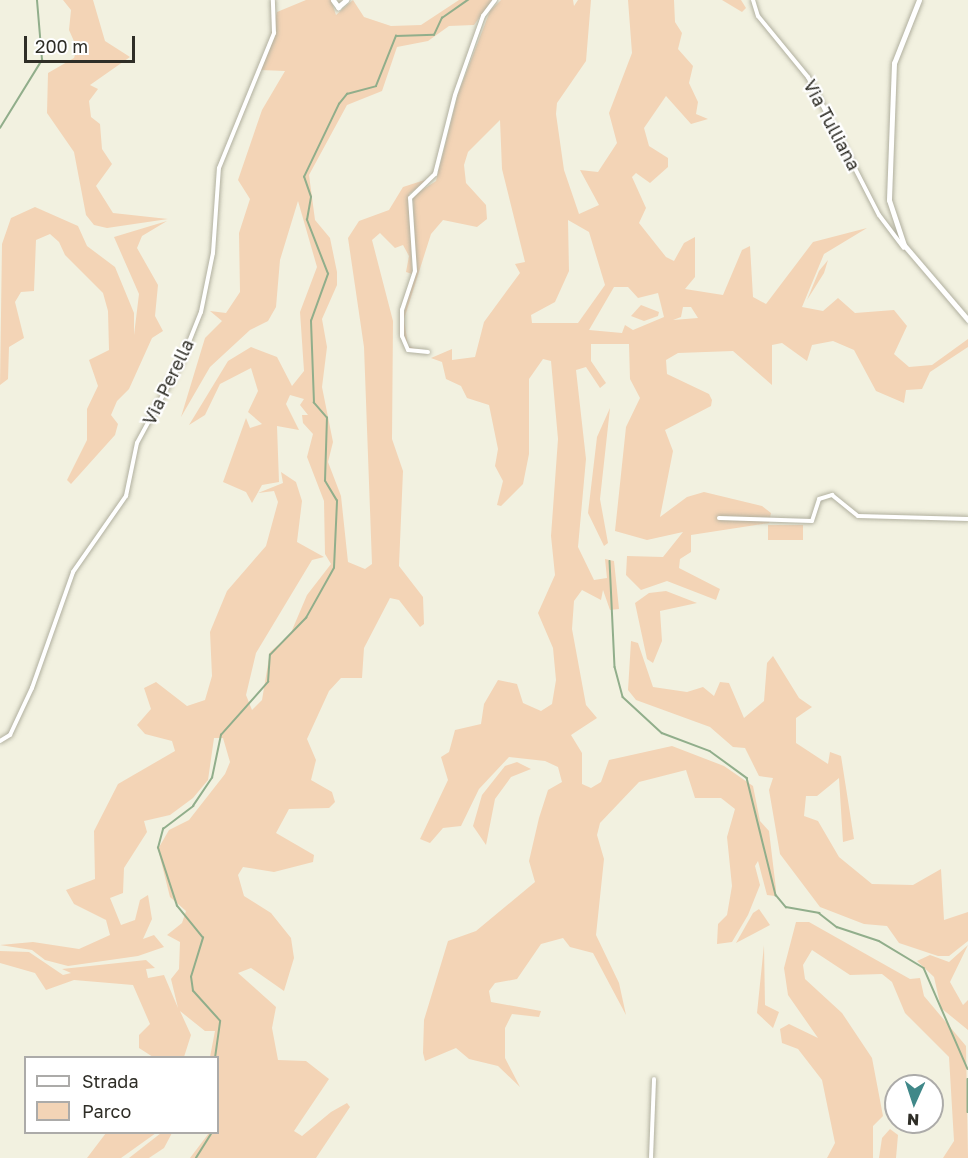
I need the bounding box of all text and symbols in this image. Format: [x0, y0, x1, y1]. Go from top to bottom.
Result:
scale bar [27, 24, 138, 62]
text: 200 m [35, 35, 88, 57]
street label: Via Tulliana [799, 76, 865, 174]
street label: Via Perella [138, 336, 198, 428]
legend [24, 1056, 219, 1134]
text: Strada [82, 1070, 139, 1092]
north arrow [884, 1074, 944, 1134]
text: Parco [82, 1100, 131, 1122]
text: N [907, 1110, 920, 1130]

